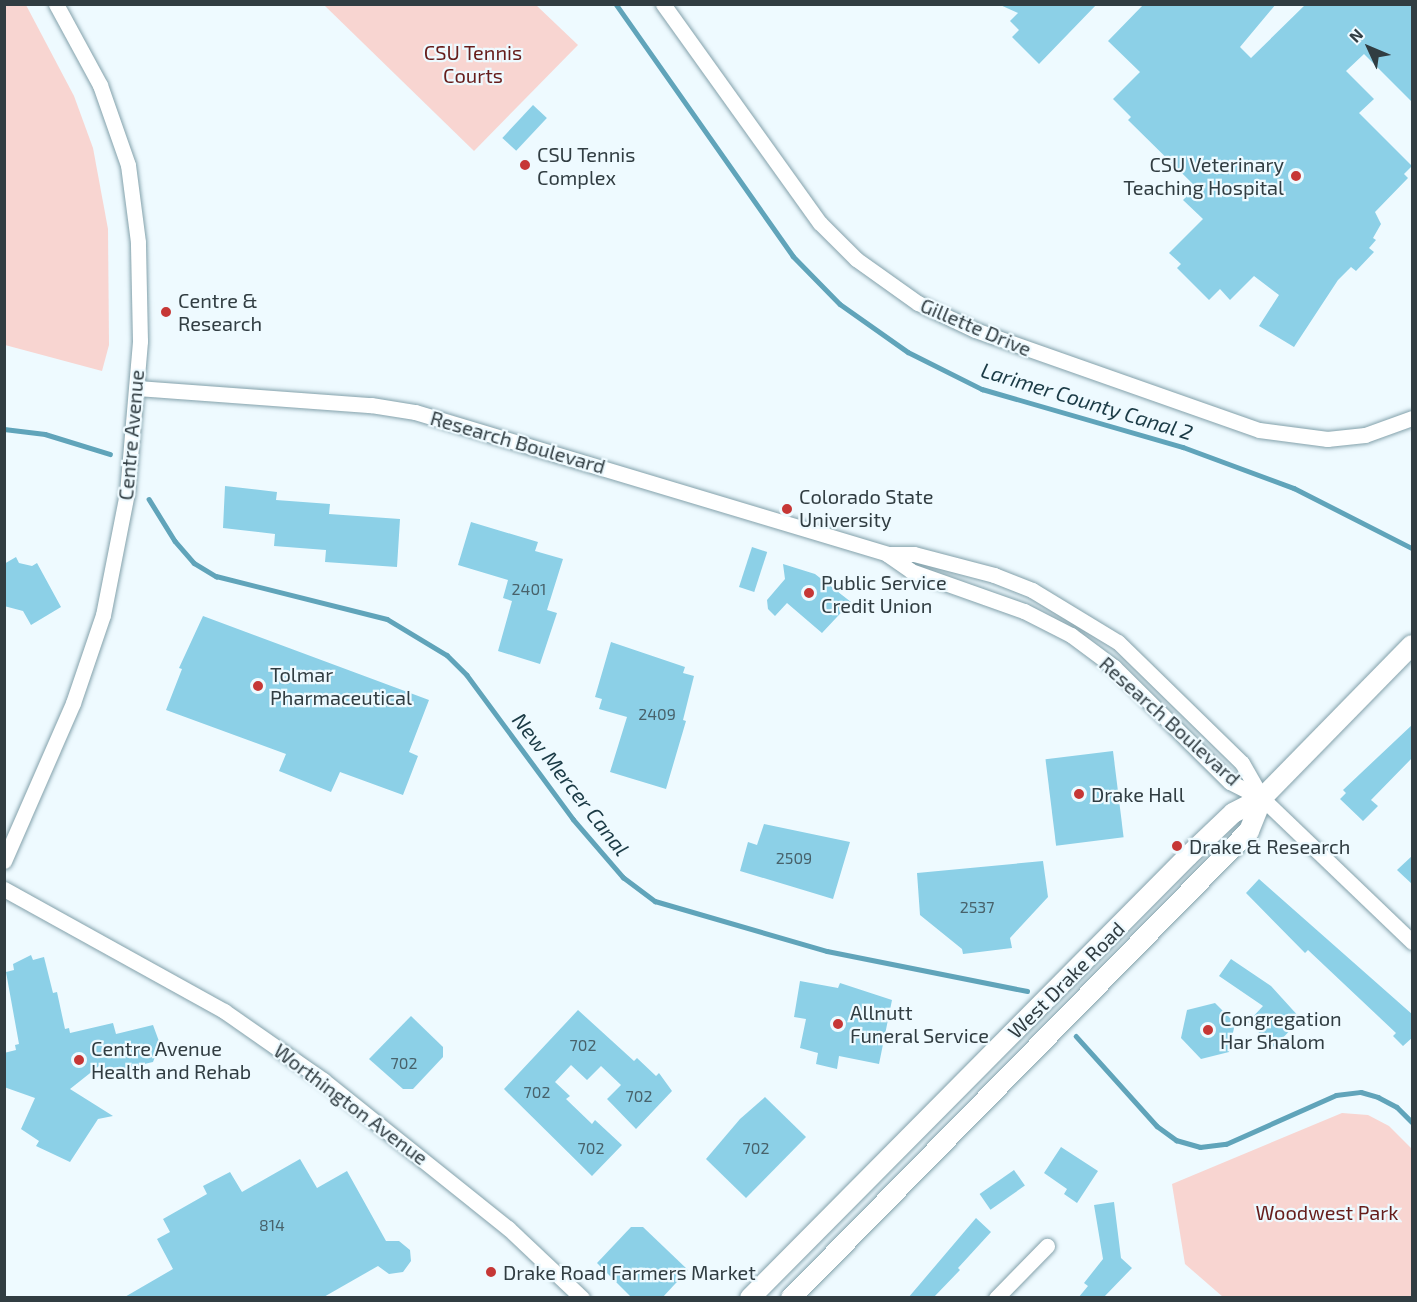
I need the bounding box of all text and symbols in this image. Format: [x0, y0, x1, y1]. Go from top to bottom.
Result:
north arrow [1339, 18, 1399, 78]
text: N [1345, 24, 1367, 46]
park label: CSU Tennis Courts [424, 41, 522, 88]
place label: CSU Tennis Complex [537, 142, 636, 189]
place label: CSU Veterinary Teaching Hospital [1123, 152, 1284, 199]
marker: CSU Tennis Complex [518, 158, 532, 172]
marker: CSU Veterinary Teaching Hospital [1289, 169, 1303, 183]
place label: Centre & Research [178, 288, 262, 335]
street label: Gillette Drive [917, 293, 1035, 361]
marker: Centre & Research [159, 305, 173, 319]
water label: Larimer County Canal 2 [978, 357, 1196, 445]
street label: Centre Avenue [113, 369, 149, 501]
street label: Research Boulevard [428, 406, 608, 478]
place label: Colorado State University [799, 485, 933, 532]
marker: Colorado State University [780, 502, 794, 516]
place label: Public Service Credit Union [821, 570, 947, 617]
house number: 2401 [512, 579, 546, 599]
marker: Public Service Credit Union [802, 586, 816, 600]
street label: Research Boulevard [1095, 652, 1245, 790]
place label: Tolmar Pharmaceutical [270, 662, 412, 709]
marker: Tolmar Pharmaceutical [251, 679, 265, 693]
house number: 2409 [638, 704, 676, 724]
water label: New Mercer Canal [507, 707, 635, 861]
place label: Drake Hall [1091, 782, 1185, 806]
marker: Drake Hall [1072, 787, 1086, 801]
place label: Drake & Research [1189, 834, 1350, 858]
marker: Drake & Research [1170, 839, 1184, 853]
house number: 2509 [776, 848, 812, 868]
house number: 2537 [960, 897, 994, 917]
street label: West Drake Road [1003, 917, 1129, 1043]
place label: Allnutt Funeral Service [850, 1000, 990, 1047]
place label: Congregation Har Shalom [1220, 1006, 1342, 1053]
marker: Allnutt Funeral Service [831, 1017, 845, 1031]
marker: Congregation Har Shalom [1201, 1023, 1215, 1037]
house number: 702 [570, 1035, 596, 1055]
place label: Centre Avenue Health and Rehab [91, 1036, 251, 1083]
street label: Worthington Avenue [269, 1038, 433, 1170]
marker: Centre Avenue Health and Rehab [72, 1053, 86, 1067]
house number: 702 [391, 1053, 417, 1073]
house number: 702 [524, 1082, 550, 1102]
house number: 702 [626, 1086, 652, 1106]
house number: 702 [578, 1138, 604, 1158]
house number: 702 [743, 1138, 769, 1158]
park label: Woodwest Park [1255, 1200, 1399, 1224]
house number: 814 [259, 1215, 285, 1235]
place label: Drake Road Farmers Market [503, 1260, 756, 1284]
marker: Drake Road Farmers Market [484, 1265, 498, 1279]

